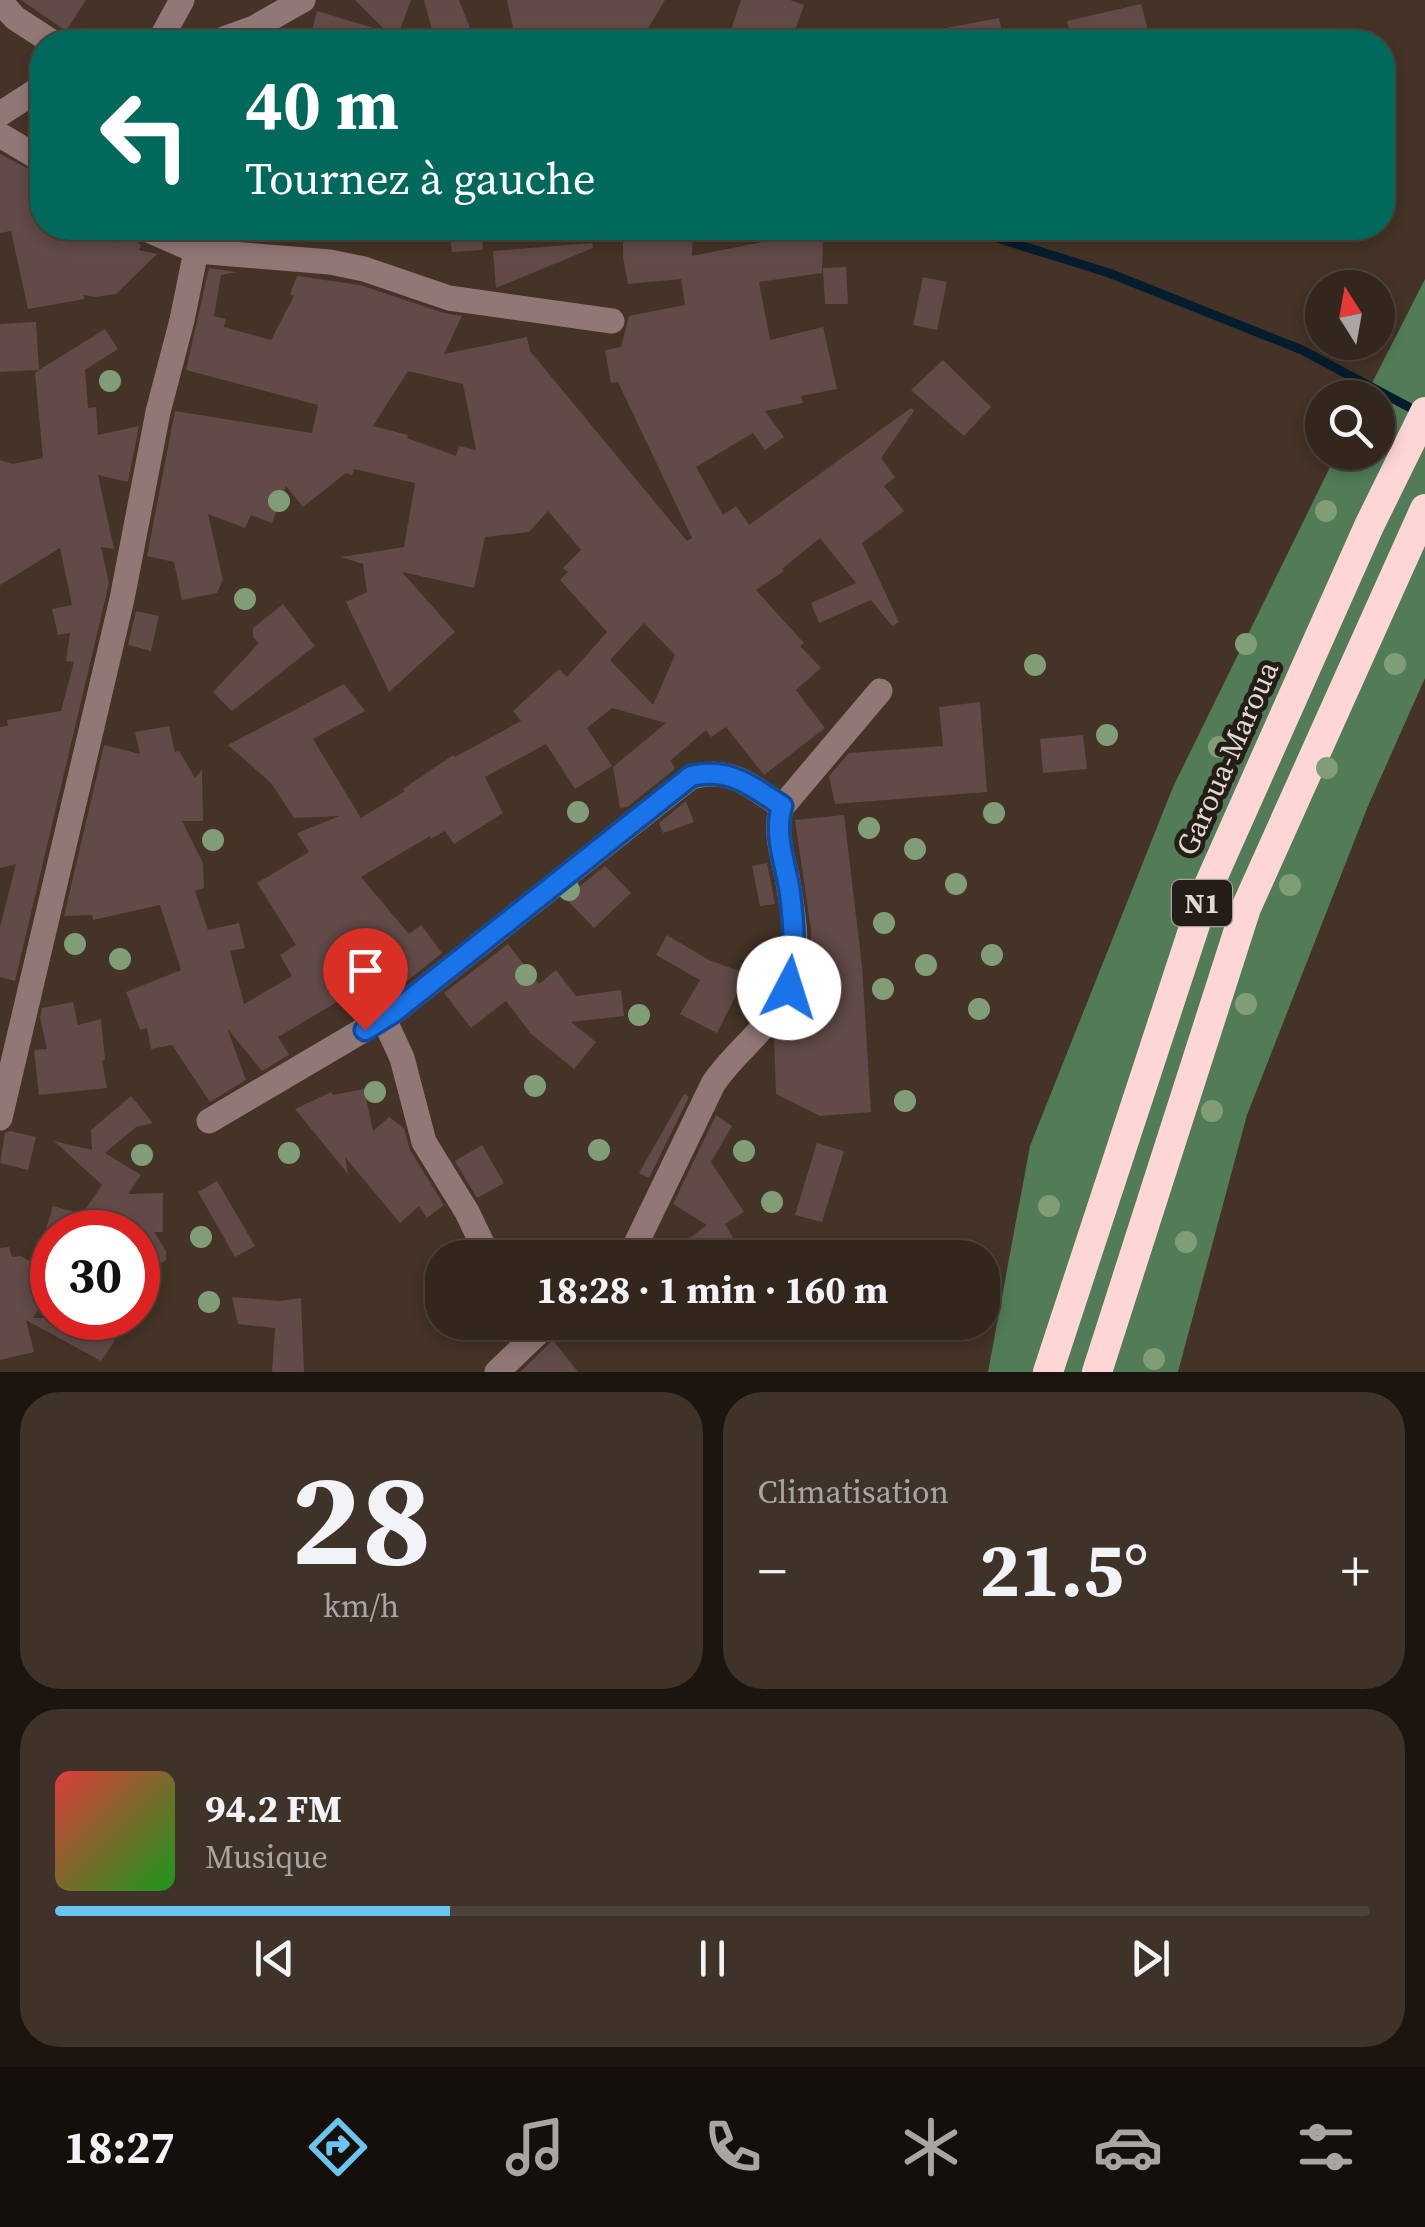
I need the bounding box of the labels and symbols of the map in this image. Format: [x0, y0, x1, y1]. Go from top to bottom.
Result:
north arrow [1305, 270, 1395, 360]
street label: Garoua-Maroua [1166, 654, 1288, 862]
road number: N1 [1172, 880, 1232, 926]
pin [323, 928, 408, 1031]
position arrow [737, 936, 841, 1040]
speed limit sign: 30 [30, 1210, 160, 1340]

